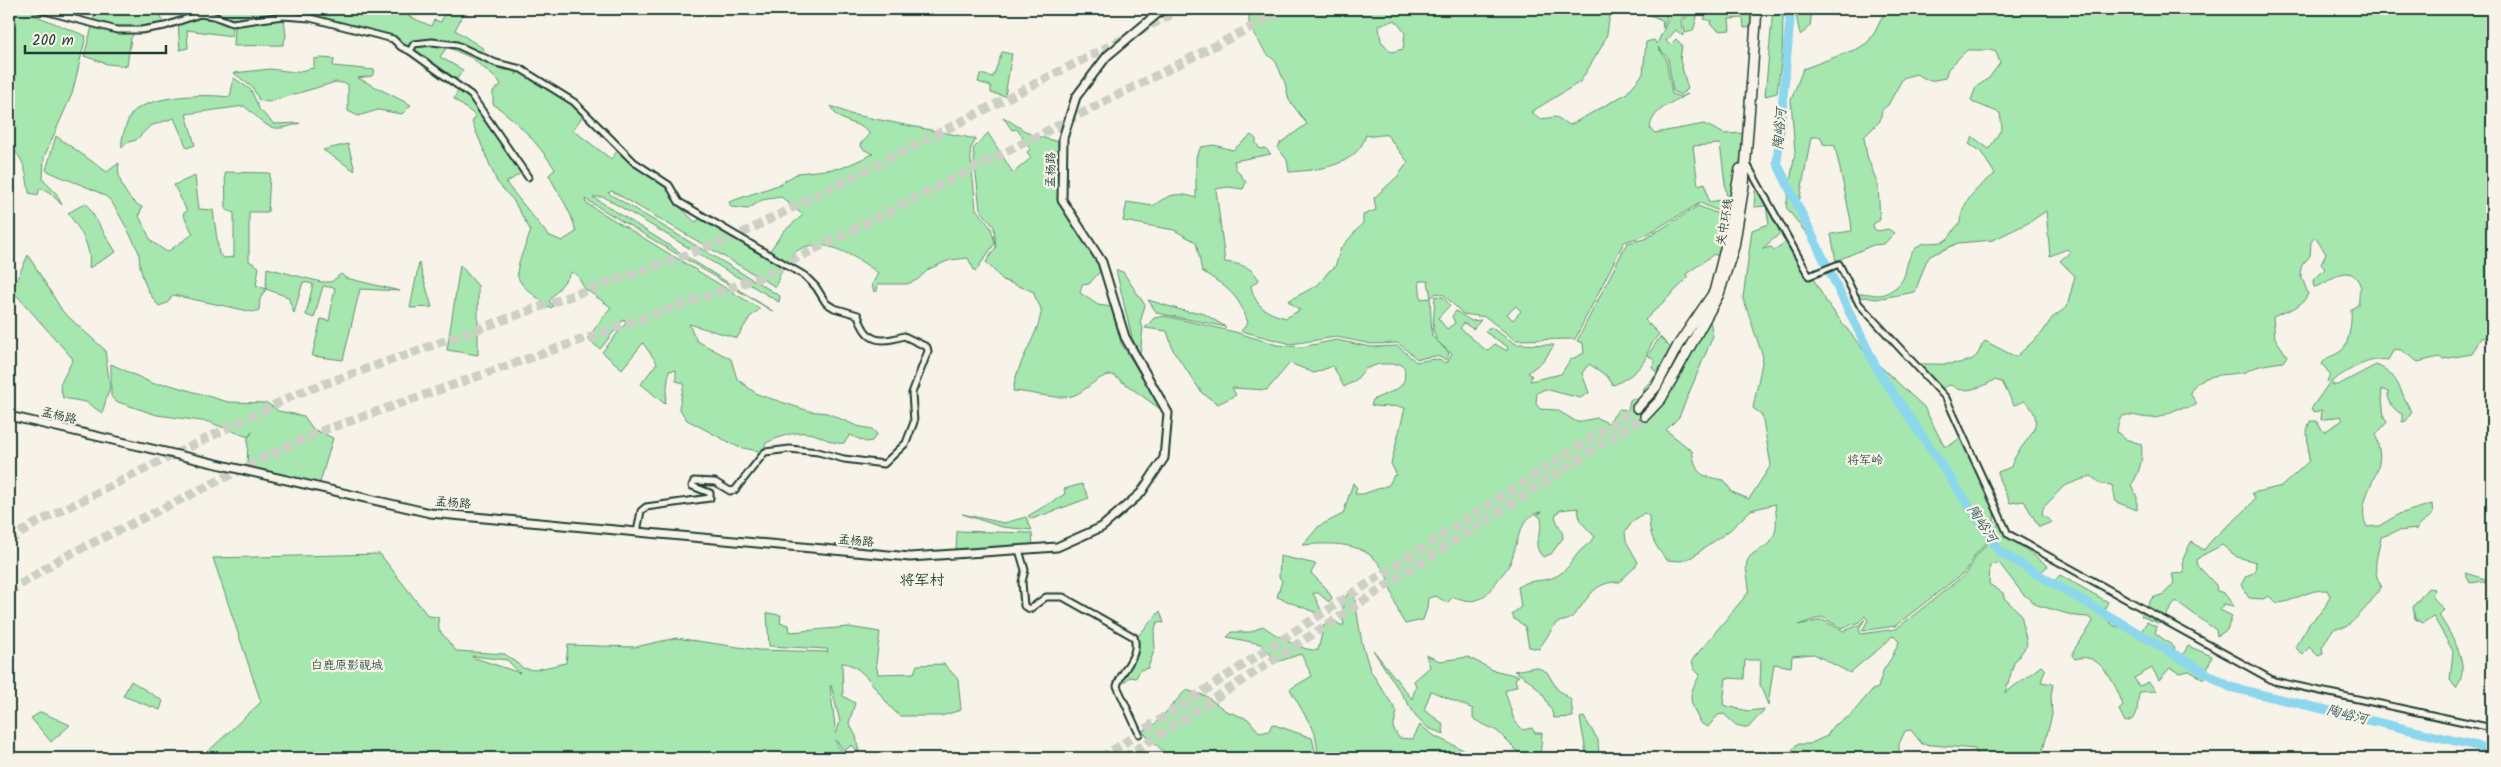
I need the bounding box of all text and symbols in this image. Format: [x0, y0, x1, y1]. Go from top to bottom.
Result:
scale bar [25, 22, 166, 54]
text: 200 m [32, 29, 74, 53]
water label: 陶峪河 [1767, 105, 1793, 151]
street label: 孟杨路 [1041, 152, 1061, 188]
street label: 关中环线 [1711, 197, 1739, 247]
street label: 孟杨路 [39, 403, 79, 429]
park label: 将军岭 [1847, 451, 1884, 470]
street label: 孟杨路 [434, 492, 472, 514]
water label: 陶峪河 [1961, 500, 2004, 549]
street label: 孟杨路 [837, 530, 875, 552]
district label: 将军村 [899, 569, 945, 593]
park label: 白鹿原影视城 [311, 656, 383, 675]
water label: 陶峪河 [2324, 699, 2372, 731]

